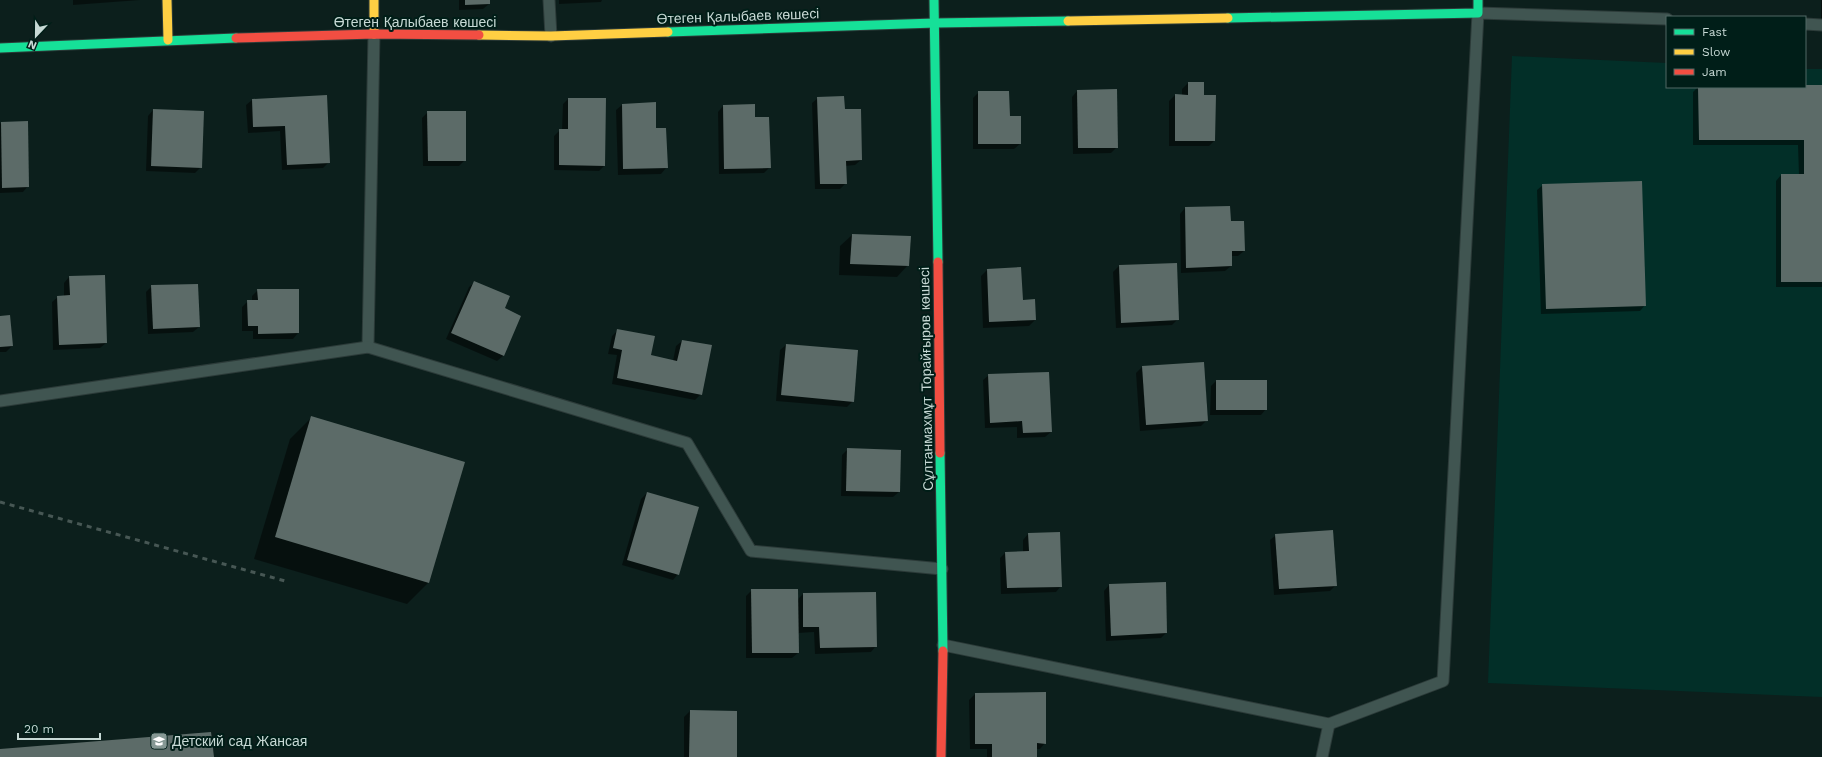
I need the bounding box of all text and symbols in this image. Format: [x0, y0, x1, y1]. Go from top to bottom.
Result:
street label: Өтеген Қалыбаев көшесі [656, 5, 820, 27]
street label: Өтеген Қалыбаев көшесі [334, 14, 496, 30]
north arrow [16, 16, 56, 56]
legend [1666, 16, 1806, 88]
text: Fast [1702, 25, 1727, 39]
text: N [26, 37, 39, 52]
text: Slow [1702, 45, 1730, 59]
text: Jam [1702, 65, 1727, 79]
street label: Сұлтанмахмұт Торайғыров көшесі [916, 267, 936, 491]
scale bar [18, 715, 100, 741]
text: 20 m [24, 722, 54, 736]
school or university icon: Детский сад Жансая [149, 731, 169, 751]
place label: Детский сад Жансая [172, 733, 307, 749]

